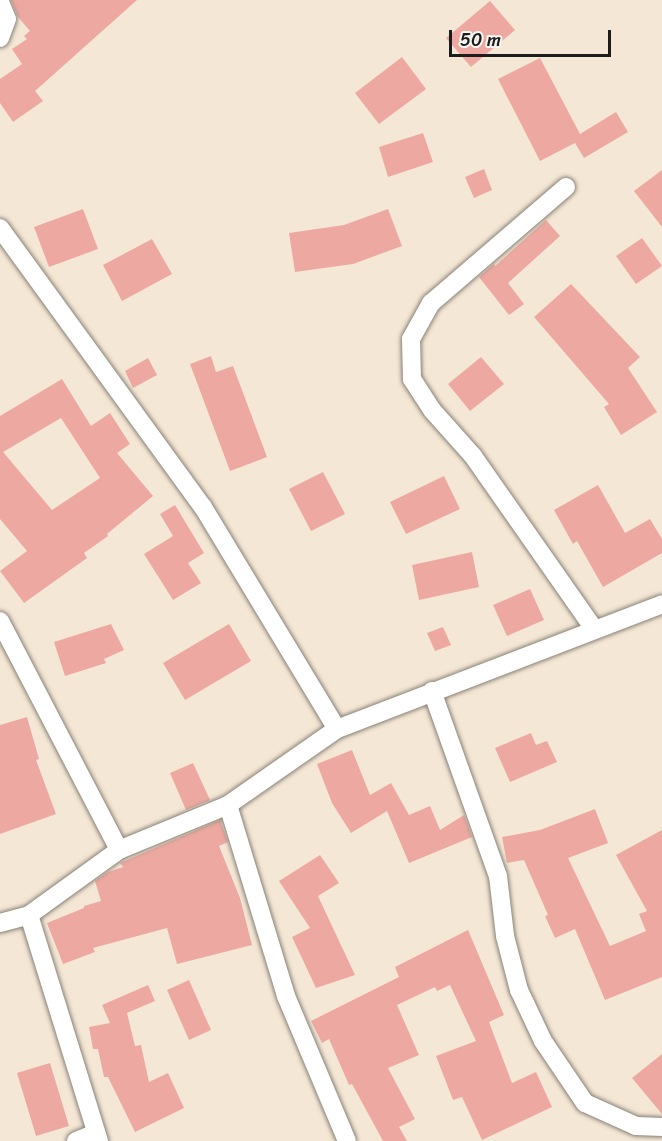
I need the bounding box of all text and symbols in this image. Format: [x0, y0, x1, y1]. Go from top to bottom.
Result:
scale bar [452, 18, 614, 56]
text: 50 m [460, 24, 501, 56]

